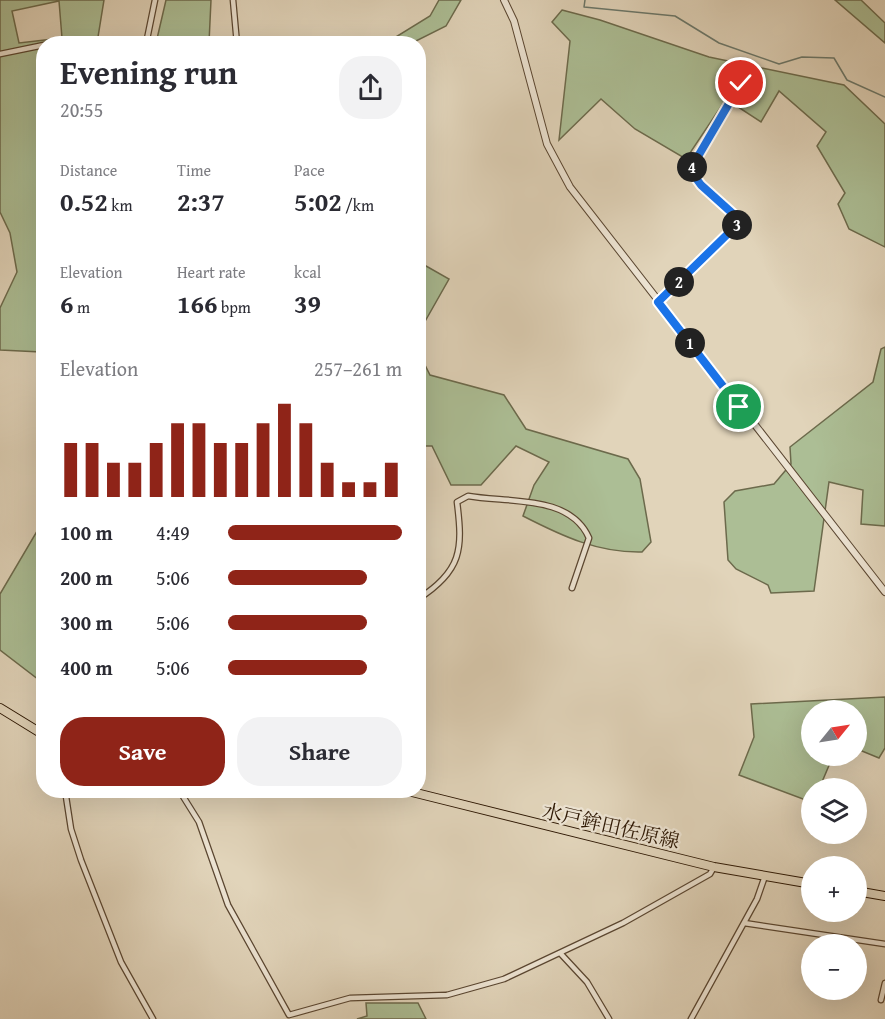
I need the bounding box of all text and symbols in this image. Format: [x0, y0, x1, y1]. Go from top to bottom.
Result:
text: Evening run [60, 48, 237, 96]
button: share [339, 56, 402, 119]
pin [715, 57, 766, 108]
icon: check [724, 66, 757, 99]
text: 20:55 [60, 95, 103, 124]
pin: 4 [677, 152, 707, 182]
text: 4 [688, 155, 696, 179]
text: Distance [60, 158, 117, 182]
text: Time [177, 158, 211, 182]
text: Pace [294, 158, 325, 182]
text: 0.52 [60, 182, 108, 221]
text: 2:37 [177, 182, 225, 221]
text: 5:02 [294, 182, 342, 221]
text: km [108, 193, 132, 217]
text: /km [342, 193, 374, 217]
pin: 3 [722, 210, 752, 240]
text: 3 [733, 213, 741, 237]
text: Elevation [60, 260, 123, 284]
text: Heart rate [177, 260, 246, 284]
text: kcal [294, 260, 321, 284]
pin: 2 [664, 267, 694, 297]
text: 2 [675, 270, 683, 294]
text: 6 [60, 284, 73, 323]
text: 166 [177, 284, 217, 323]
text: 39 [294, 284, 321, 323]
text: m [73, 295, 90, 319]
text: bpm [217, 295, 251, 319]
pin: 1 [675, 328, 705, 358]
text: 1 [686, 331, 694, 355]
text: Elevation [60, 354, 138, 383]
text: 257–261 m [314, 354, 402, 383]
pin [713, 381, 764, 432]
icon: arrive [722, 390, 755, 423]
text: 100 m [60, 518, 113, 547]
text: 4:49 [156, 518, 190, 547]
text: 200 m [60, 563, 113, 592]
text: 5:06 [156, 563, 190, 592]
text: 300 m [60, 608, 113, 637]
text: 5:06 [156, 608, 190, 637]
text: 400 m [60, 653, 113, 682]
text: 5:06 [156, 653, 190, 682]
north arrow [801, 700, 867, 766]
map controls [801, 700, 867, 1000]
button: Save [60, 717, 225, 786]
button: Share [237, 717, 402, 786]
button: layers [801, 778, 867, 844]
street label: 水戸鉾田佐原線 [540, 796, 683, 855]
button: + [801, 856, 867, 922]
button: − [801, 934, 867, 1000]

